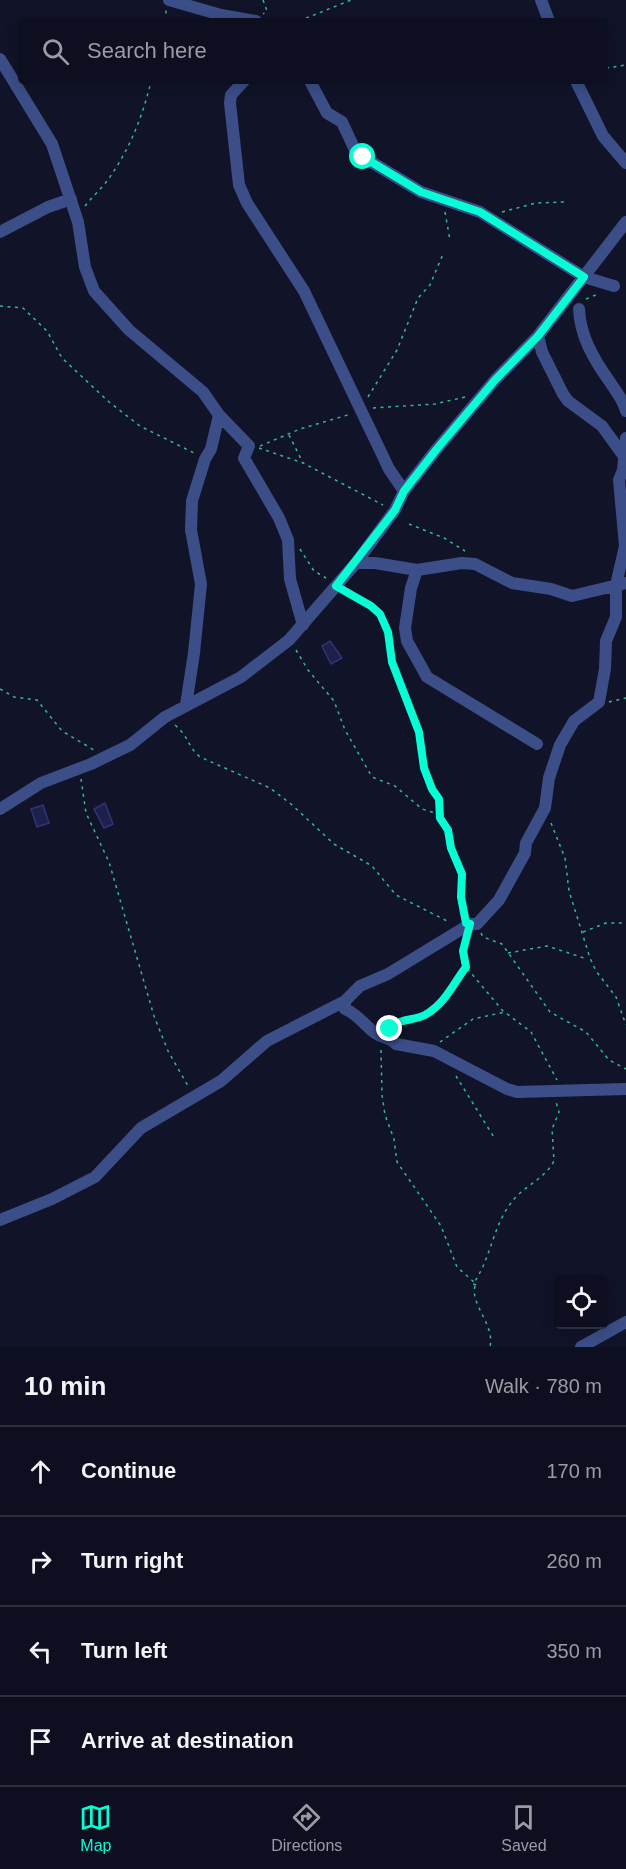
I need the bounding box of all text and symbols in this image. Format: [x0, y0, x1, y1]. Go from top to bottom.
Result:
search box [18, 18, 608, 84]
icon: search [39, 35, 72, 68]
text: Search here [87, 38, 207, 63]
route start [349, 143, 375, 169]
route end [376, 1015, 402, 1041]
map controls [554, 1275, 608, 1329]
button: locate [554, 1275, 608, 1329]
text: 10 min [24, 1371, 106, 1401]
text: Walk · 780 m [485, 1375, 602, 1397]
icon: ahead [24, 1455, 57, 1488]
text: Continue [81, 1458, 176, 1483]
text: 170 m [546, 1460, 602, 1482]
icon: right [24, 1545, 57, 1578]
text: Turn right [81, 1548, 183, 1573]
text: 260 m [546, 1550, 602, 1572]
icon: left [24, 1635, 57, 1668]
text: Turn left [81, 1638, 167, 1663]
text: 350 m [546, 1640, 602, 1662]
icon: arrive [24, 1725, 57, 1758]
text: Arrive at destination [81, 1728, 294, 1753]
tab: Map [79, 1801, 112, 1855]
tab: Directions [271, 1801, 342, 1855]
tab: Saved [501, 1801, 547, 1855]

